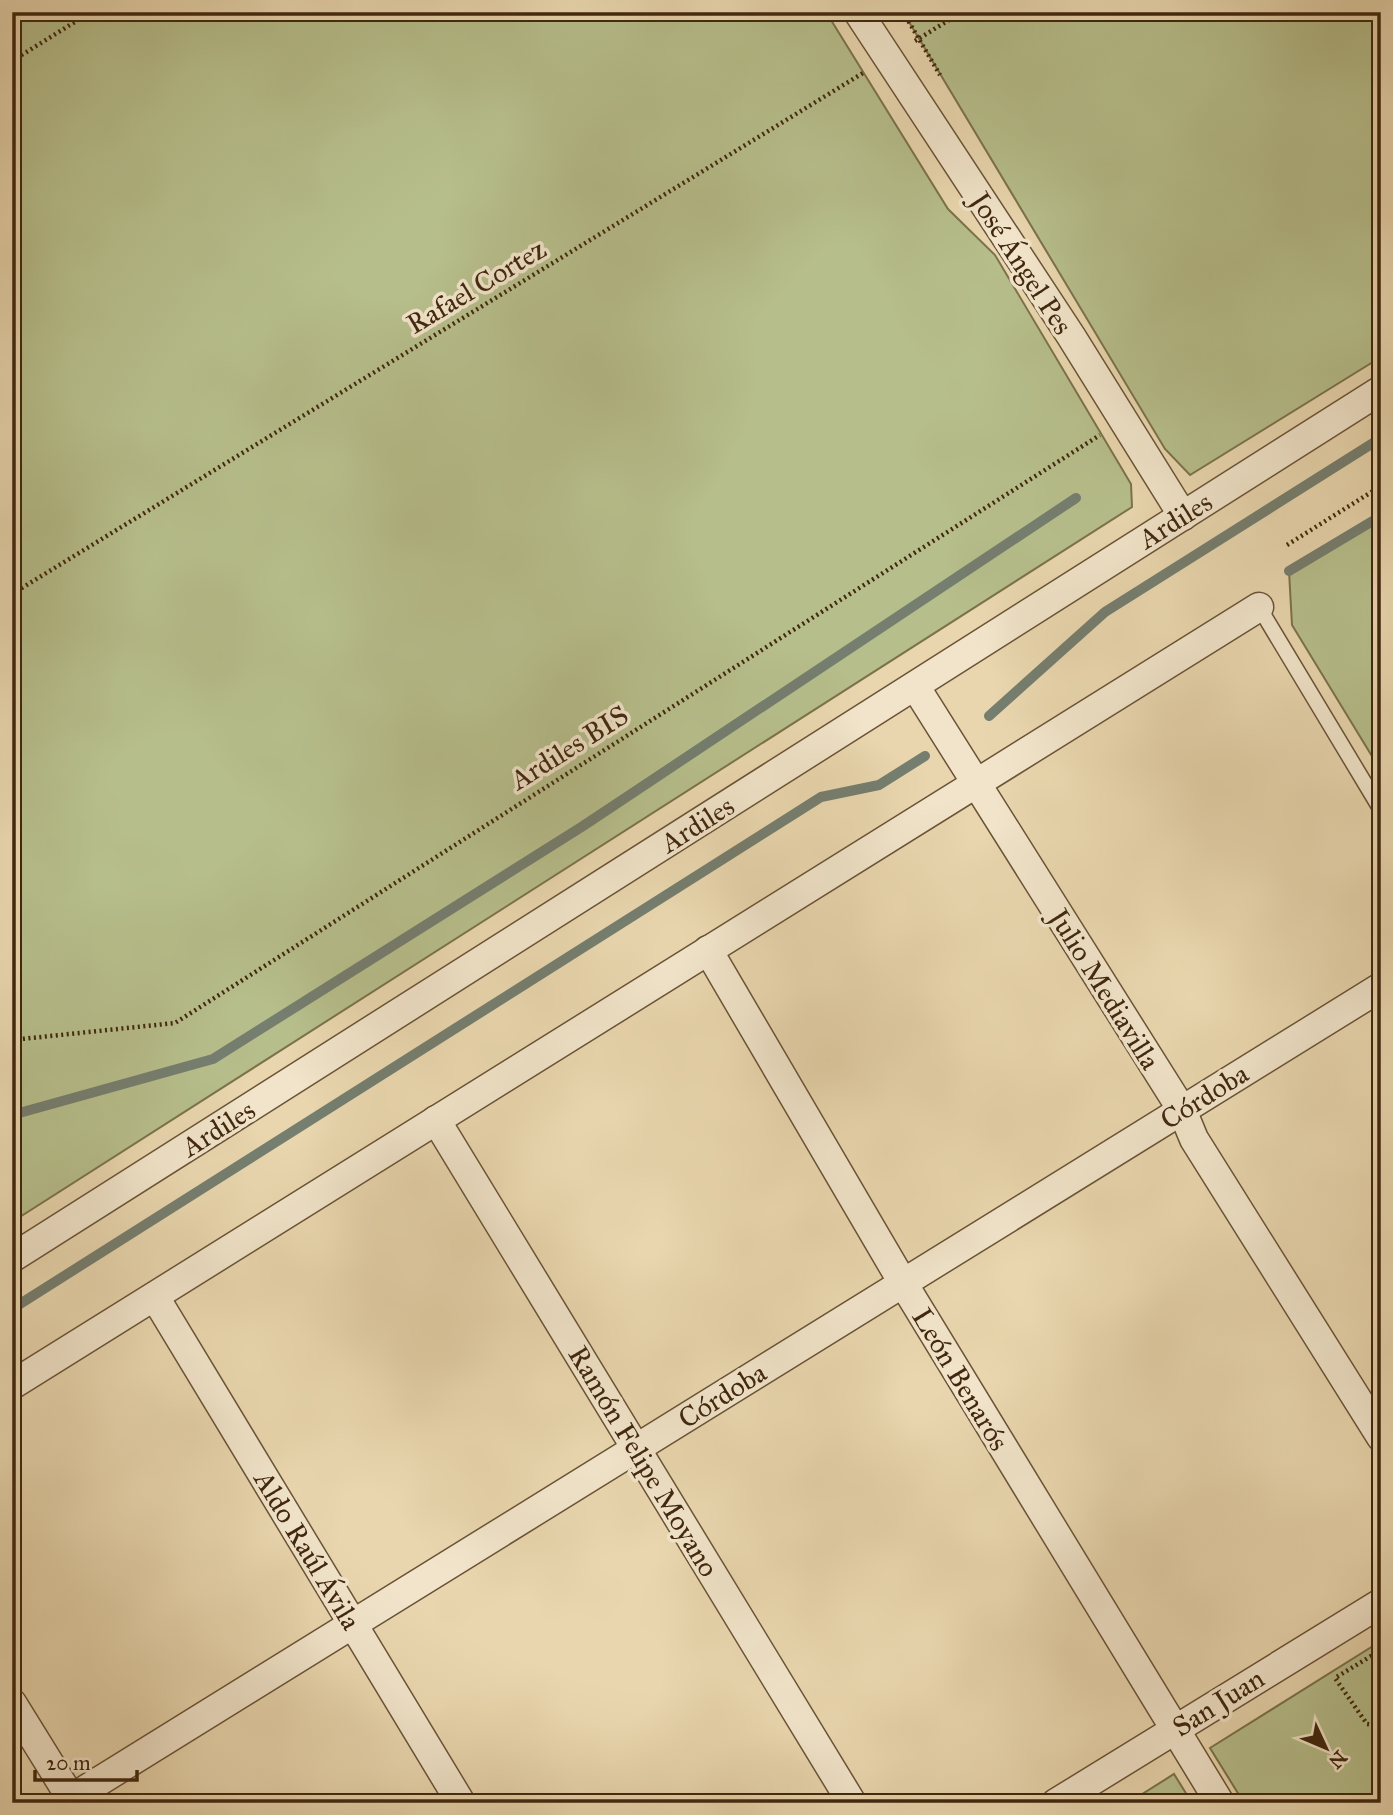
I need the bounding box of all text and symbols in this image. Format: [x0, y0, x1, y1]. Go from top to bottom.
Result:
street label: José Ángel Pes [961, 183, 1081, 341]
street label: Rafael Cortez [400, 231, 552, 342]
street label: Ardiles [1131, 484, 1219, 557]
street label: Ardiles BIS [503, 697, 635, 798]
street label: Ardiles [653, 788, 741, 861]
street label: Julio Mediavilla [1040, 900, 1168, 1076]
street label: Córdoba [1154, 1056, 1255, 1137]
street label: Ardiles [174, 1092, 262, 1165]
street label: León Benarós [904, 1302, 1017, 1457]
street label: Ramón Felipe Moyano [561, 1339, 726, 1583]
street label: Córdoba [672, 1355, 773, 1436]
street label: Aldo Raúl Ávila [246, 1464, 369, 1636]
street label: San Juan [1166, 1661, 1271, 1744]
north arrow [1292, 1714, 1362, 1784]
scale bar [35, 1738, 136, 1782]
text: N [1324, 1746, 1352, 1773]
text: 20 m [46, 1750, 91, 1776]

